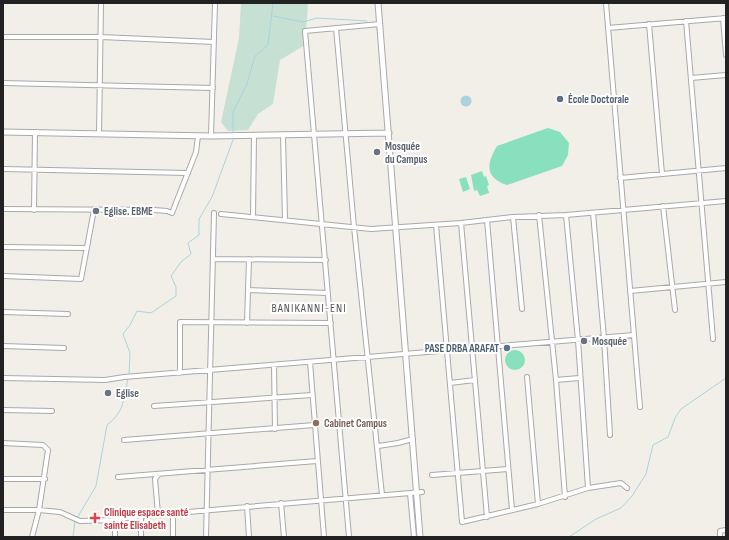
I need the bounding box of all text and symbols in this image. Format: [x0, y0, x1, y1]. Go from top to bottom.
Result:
place label: École Doctorale [568, 93, 629, 106]
marker: École Doctorale [555, 94, 565, 104]
place label: Mosquée du Campus [385, 140, 427, 166]
marker: Mosquée du Campus [372, 147, 382, 157]
place label: Eglise. EBME [104, 205, 153, 218]
marker: Eglise. EBME [91, 206, 101, 216]
district label: BANIKANNI-ENI [271, 301, 347, 316]
place label: Mosquée [592, 335, 627, 348]
marker: Mosquée [579, 336, 589, 346]
place label: PASE DRBA ARAFAT [425, 342, 499, 355]
marker: PASE DRBA ARAFAT [502, 343, 512, 353]
place label: Eglise [116, 387, 139, 400]
marker: Eglise [103, 388, 113, 398]
place label: Cabinet Campus [324, 417, 387, 430]
marker: Cabinet Campus [311, 418, 321, 428]
place label: Clinique espace santé sainte Elisabeth [104, 506, 189, 532]
marker: Clinique espace santé sainte Elisabeth [89, 512, 101, 524]

